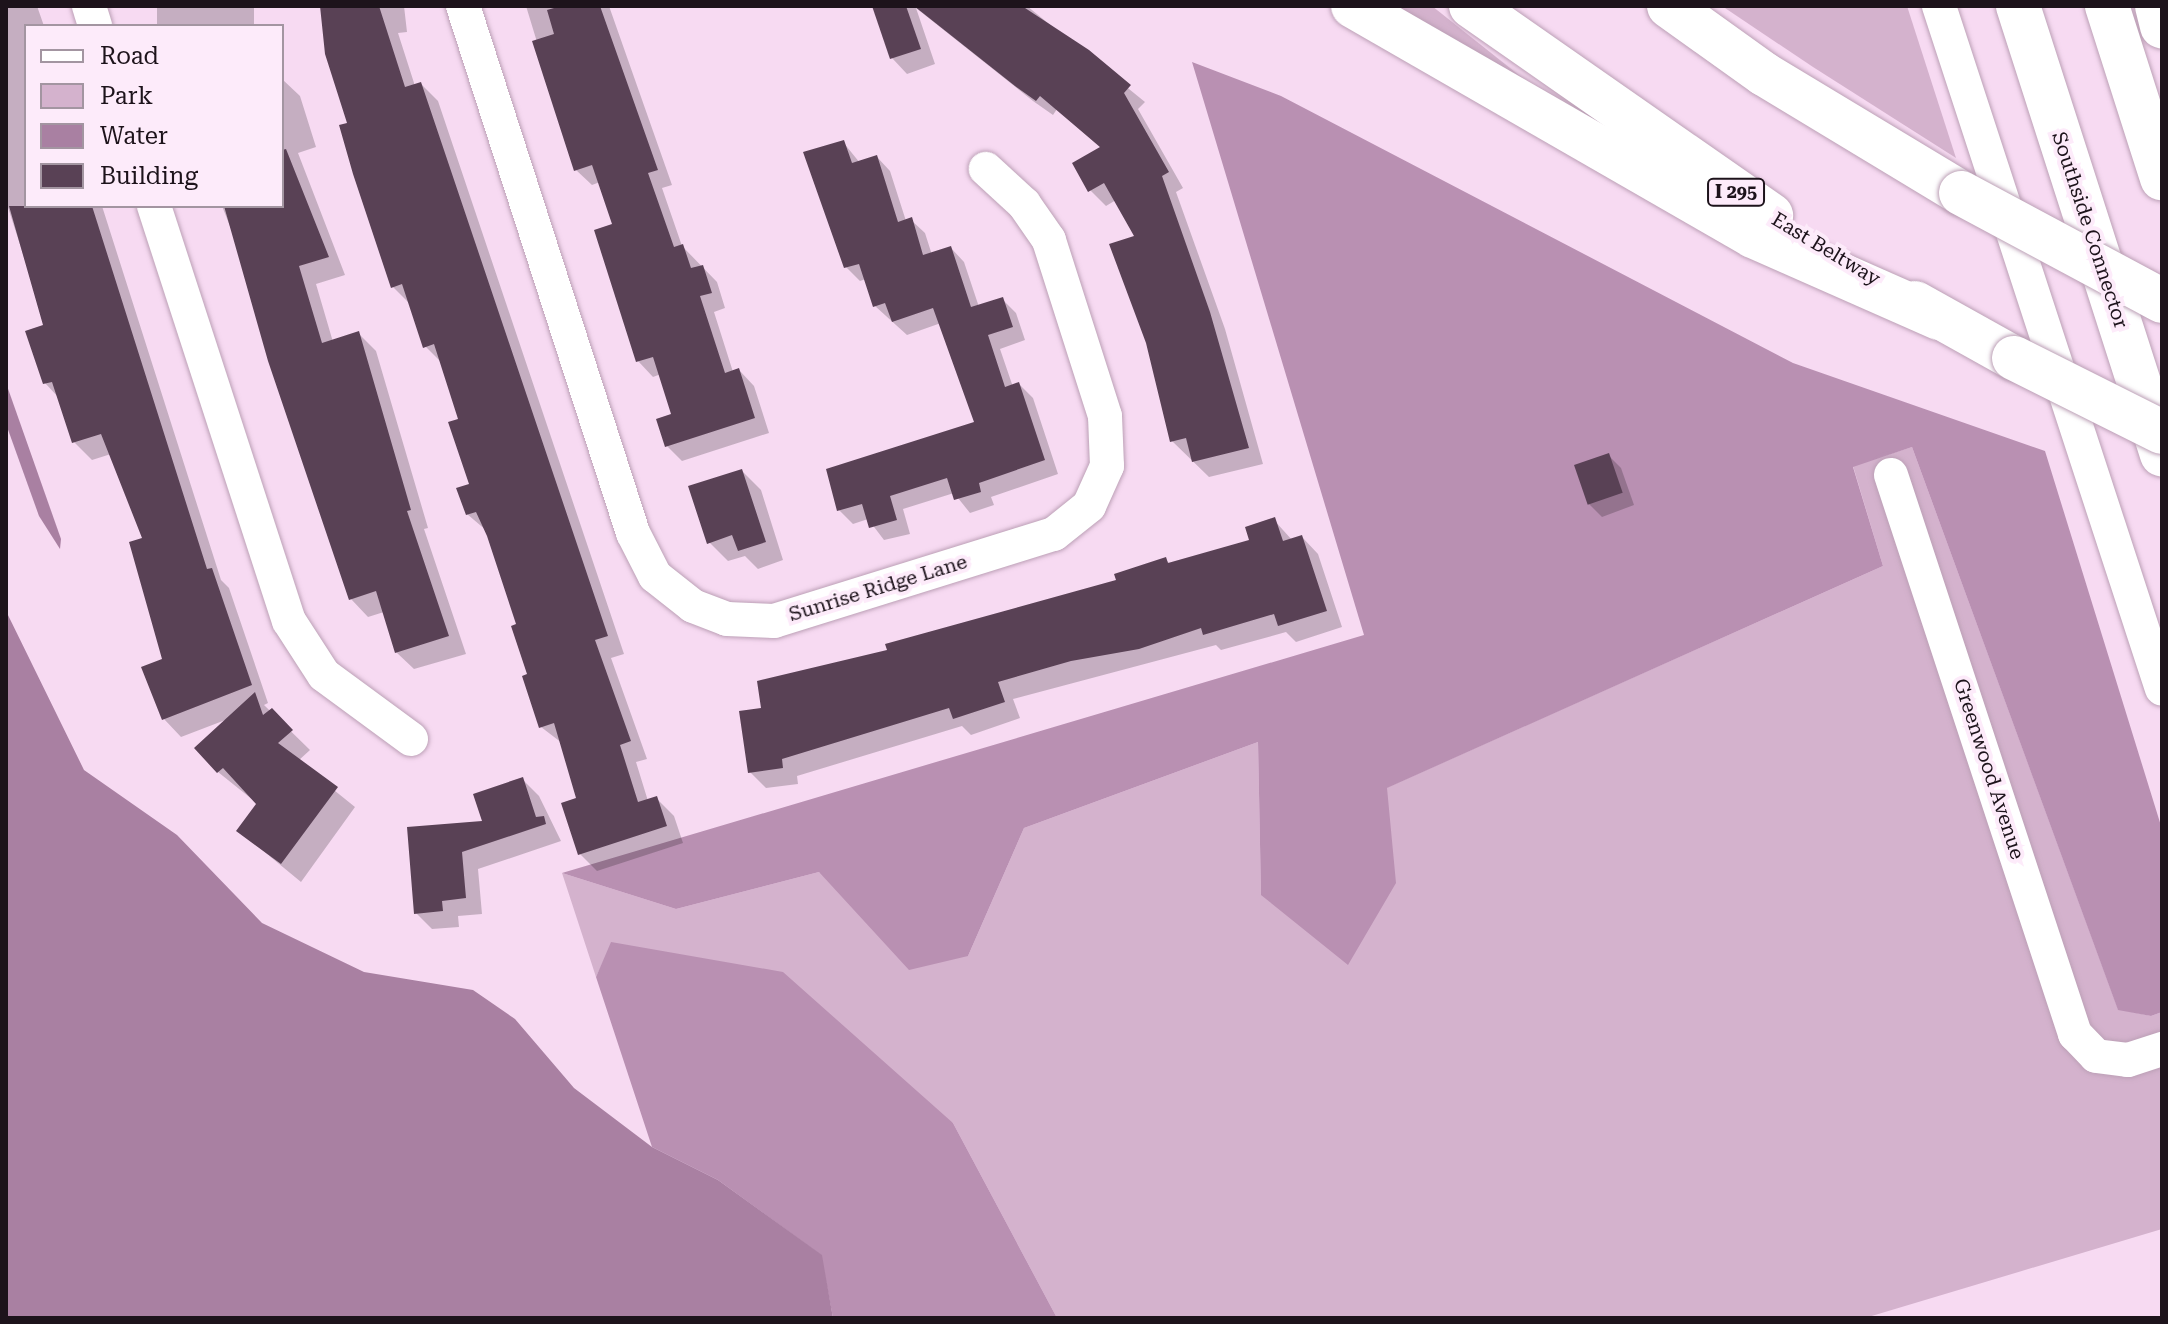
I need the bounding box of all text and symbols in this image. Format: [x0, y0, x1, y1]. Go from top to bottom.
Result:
legend [24, 24, 284, 208]
text: Road [100, 42, 159, 70]
text: Park [100, 82, 153, 110]
text: Water [100, 122, 168, 150]
street label: Southside Connector [2047, 129, 2133, 331]
text: Building [100, 162, 198, 190]
road number: I 295 [1706, 178, 1766, 206]
street label: East Beltway [1767, 207, 1885, 291]
street label: Sunrise Ridge Lane [786, 549, 970, 627]
street label: Greenwood Avenue [1948, 676, 2030, 862]

